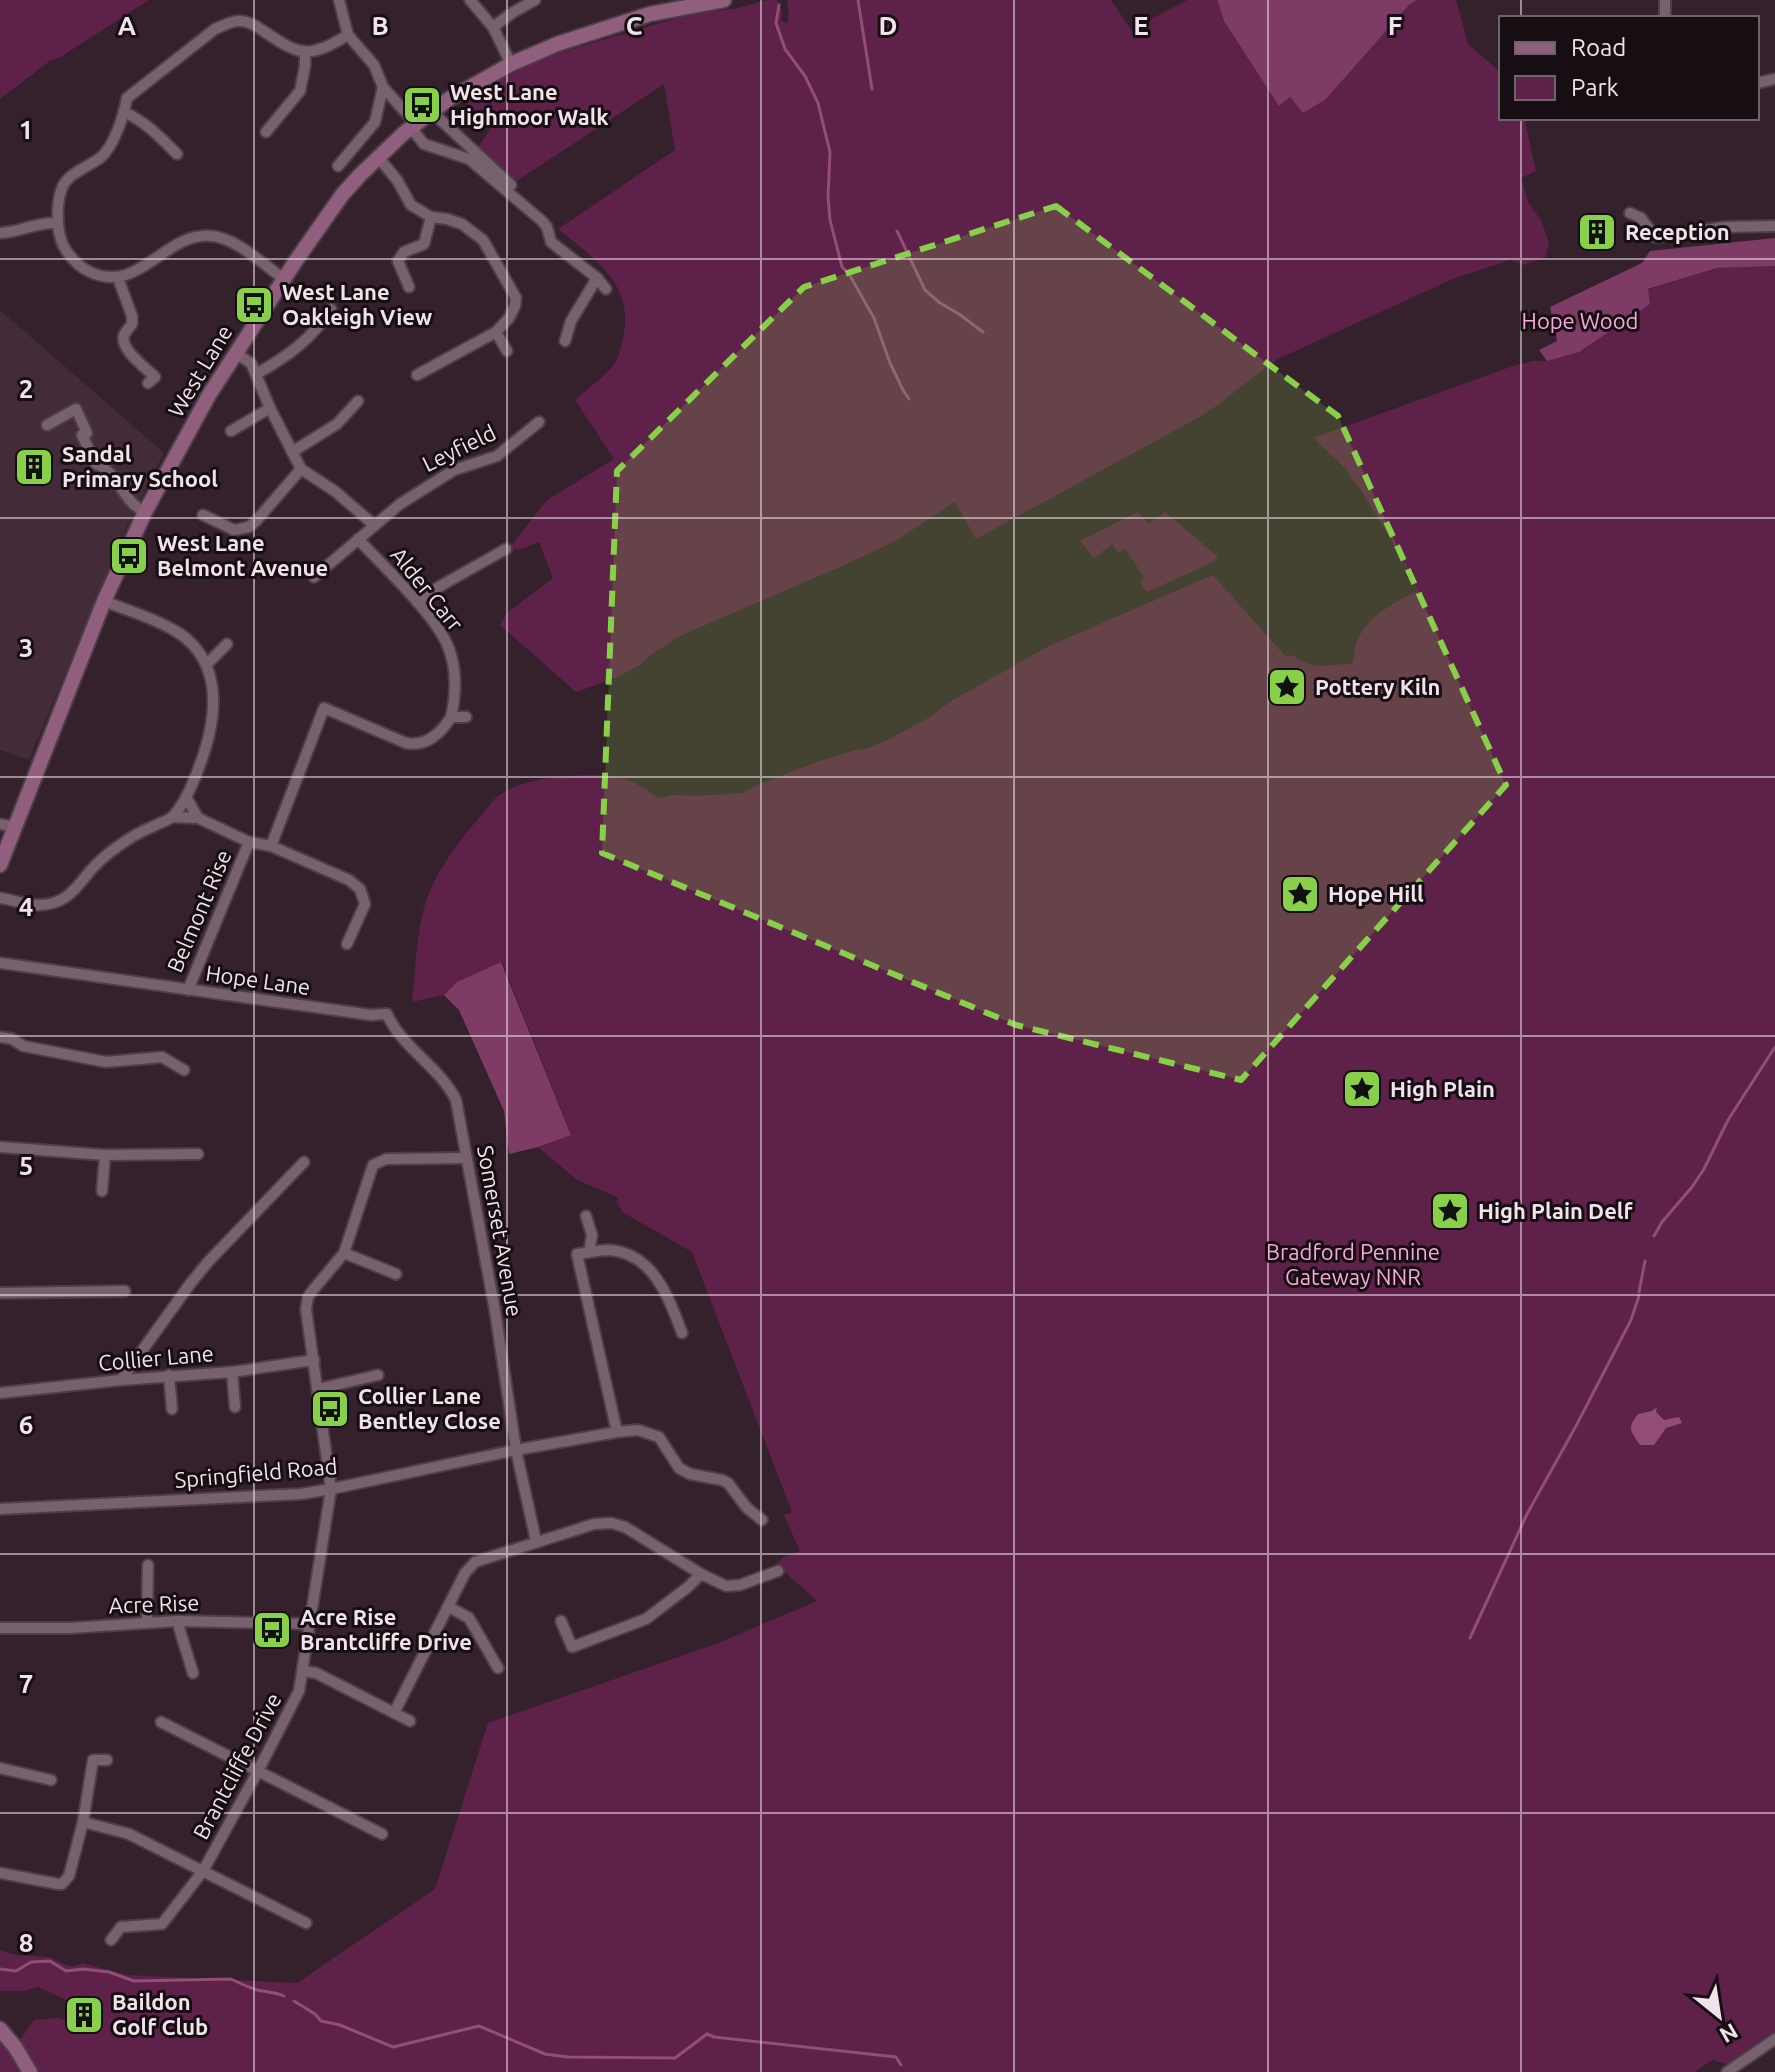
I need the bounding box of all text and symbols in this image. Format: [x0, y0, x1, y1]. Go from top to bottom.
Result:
text: A [118, 11, 137, 40]
text: B [371, 11, 389, 40]
text: C [626, 11, 643, 40]
text: D [879, 11, 897, 40]
text: E [1133, 11, 1149, 40]
text: F [1388, 11, 1402, 40]
legend [1499, 16, 1759, 120]
text: Road [1571, 34, 1626, 61]
text: Park [1571, 74, 1619, 101]
place label: West Lane Highmoor Walk [450, 79, 609, 129]
bus stop icon: West Lane Highmoor Walk [401, 84, 443, 126]
text: 1 [19, 115, 33, 144]
building icon: Reception [1576, 211, 1618, 253]
place label: Reception [1625, 219, 1730, 244]
place label: West Lane Oakleigh View [282, 279, 432, 329]
bus stop icon: West Lane Oakleigh View [233, 284, 275, 326]
park label: Hope Wood [1522, 308, 1638, 333]
street label: West Lane [162, 320, 237, 421]
text: 2 [19, 374, 33, 403]
street label: Leyfield [418, 419, 500, 476]
place label: Sandal Primary School [62, 441, 218, 491]
building icon: Sandal Primary School [13, 446, 55, 488]
place label: West Lane Belmont Avenue [157, 530, 328, 580]
bus stop icon: West Lane Belmont Avenue [108, 535, 150, 577]
street label: Alder Carr [386, 542, 469, 636]
text: 3 [19, 633, 33, 662]
place icon: Pottery Kiln [1266, 666, 1308, 708]
place label: Pottery Kiln [1315, 674, 1440, 699]
street label: Belmont Rise [161, 846, 236, 976]
place icon: Hope Hill [1279, 873, 1321, 915]
place label: Hope Hill [1328, 881, 1424, 906]
text: 4 [19, 892, 33, 921]
street label: Hope Lane [204, 960, 312, 999]
place icon: High Plain [1341, 1068, 1383, 1110]
place label: High Plain [1390, 1076, 1495, 1101]
street label: Somerset Avenue [473, 1143, 528, 1318]
text: 5 [19, 1151, 33, 1180]
place icon: High Plain Delf [1429, 1190, 1471, 1232]
place label: High Plain Delf [1478, 1198, 1633, 1223]
park label: Bradford Pennine Gateway NNR [1266, 1239, 1440, 1289]
street label: Collier Lane [97, 1340, 215, 1375]
place label: Collier Lane Bentley Close [358, 1383, 501, 1433]
bus stop icon: Collier Lane Bentley Close [309, 1388, 351, 1430]
text: 6 [19, 1410, 33, 1439]
street label: Springfield Road [173, 1453, 339, 1492]
street label: Acre Rise [108, 1589, 200, 1618]
place label: Acre Rise Brantcliffe Drive [300, 1604, 472, 1654]
bus stop icon: Acre Rise Brantcliffe Drive [251, 1609, 293, 1651]
text: 7 [19, 1669, 33, 1698]
street label: Brantcliffe Drive [187, 1688, 286, 1843]
text: 8 [19, 1928, 33, 1957]
north arrow [1679, 1976, 1759, 2056]
place label: Baildon Golf Club [112, 1989, 208, 2039]
building icon: Baildon Golf Club [63, 1994, 105, 2036]
text: N [1716, 2019, 1743, 2049]

